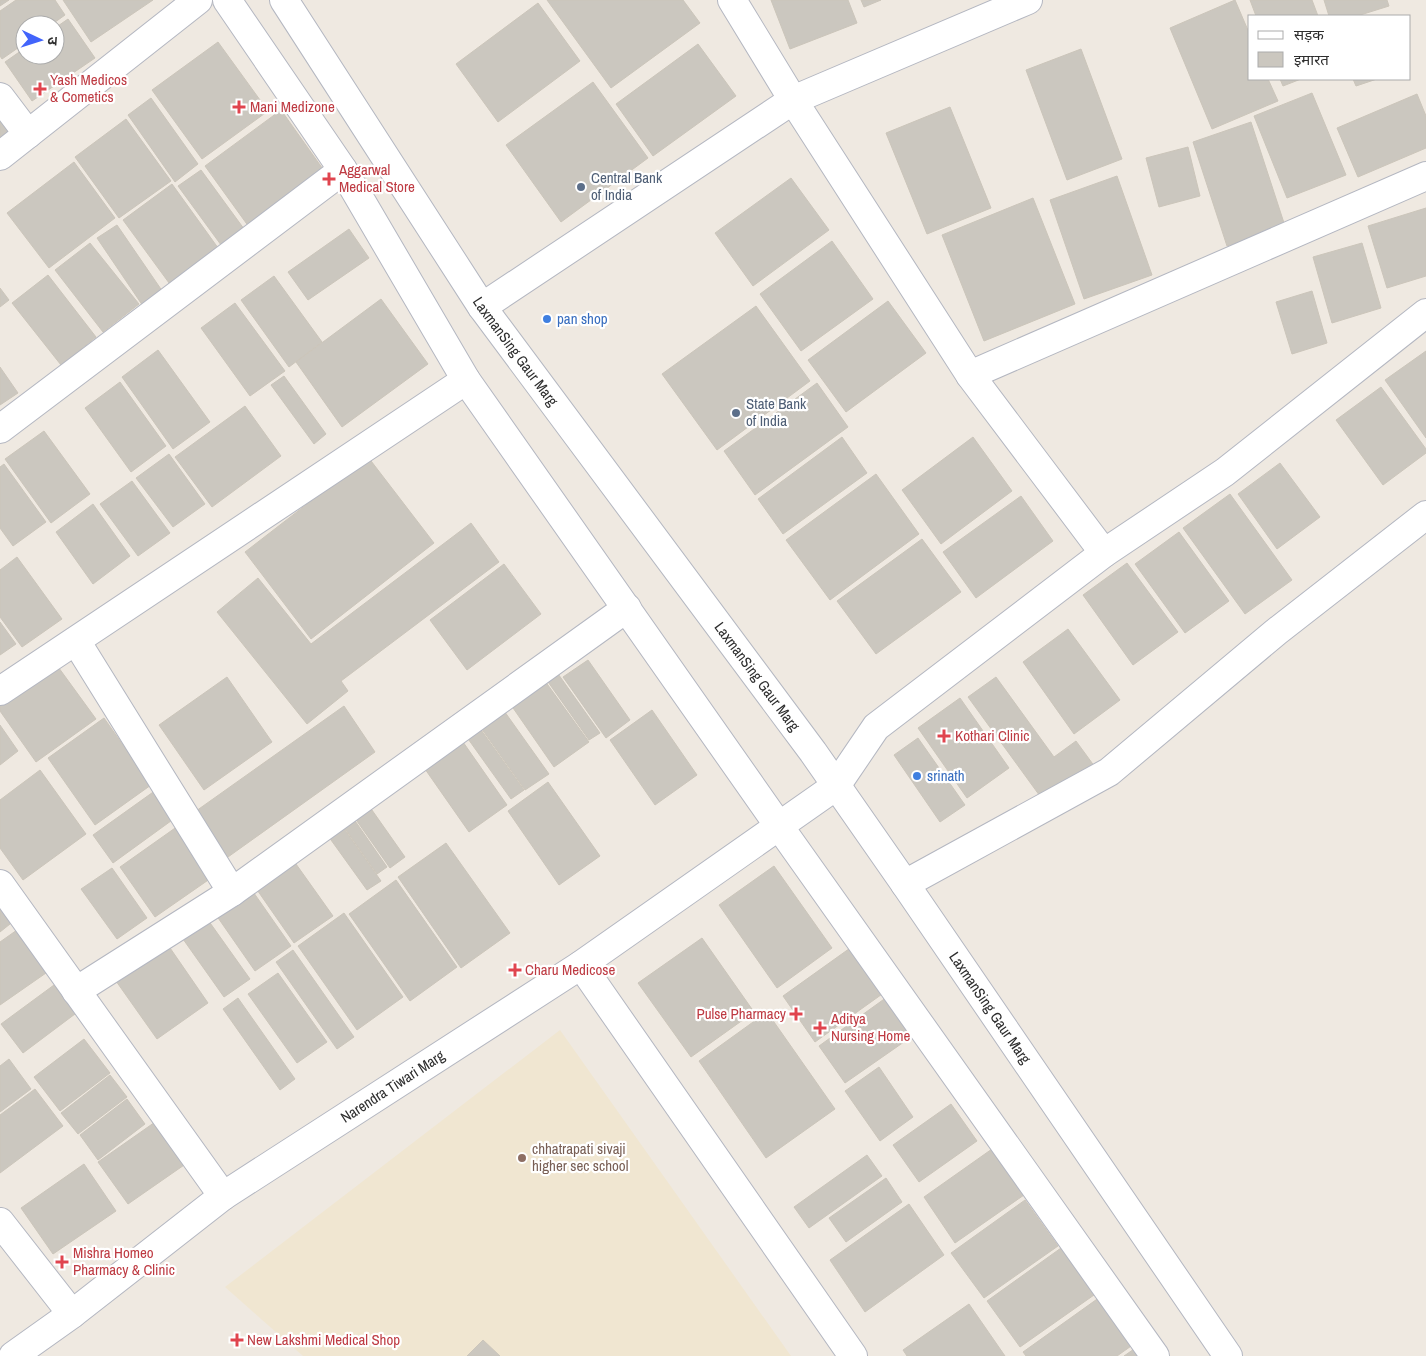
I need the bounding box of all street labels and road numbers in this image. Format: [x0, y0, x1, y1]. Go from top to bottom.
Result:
street label: LaxmanSing Gaur Marg [468, 293, 563, 410]
street label: LaxmanSing Gaur Marg [710, 617, 805, 735]
street label: LaxmanSing Gaur Marg [944, 948, 1036, 1068]
street label: Narendra Tiwari Marg [336, 1045, 449, 1127]

